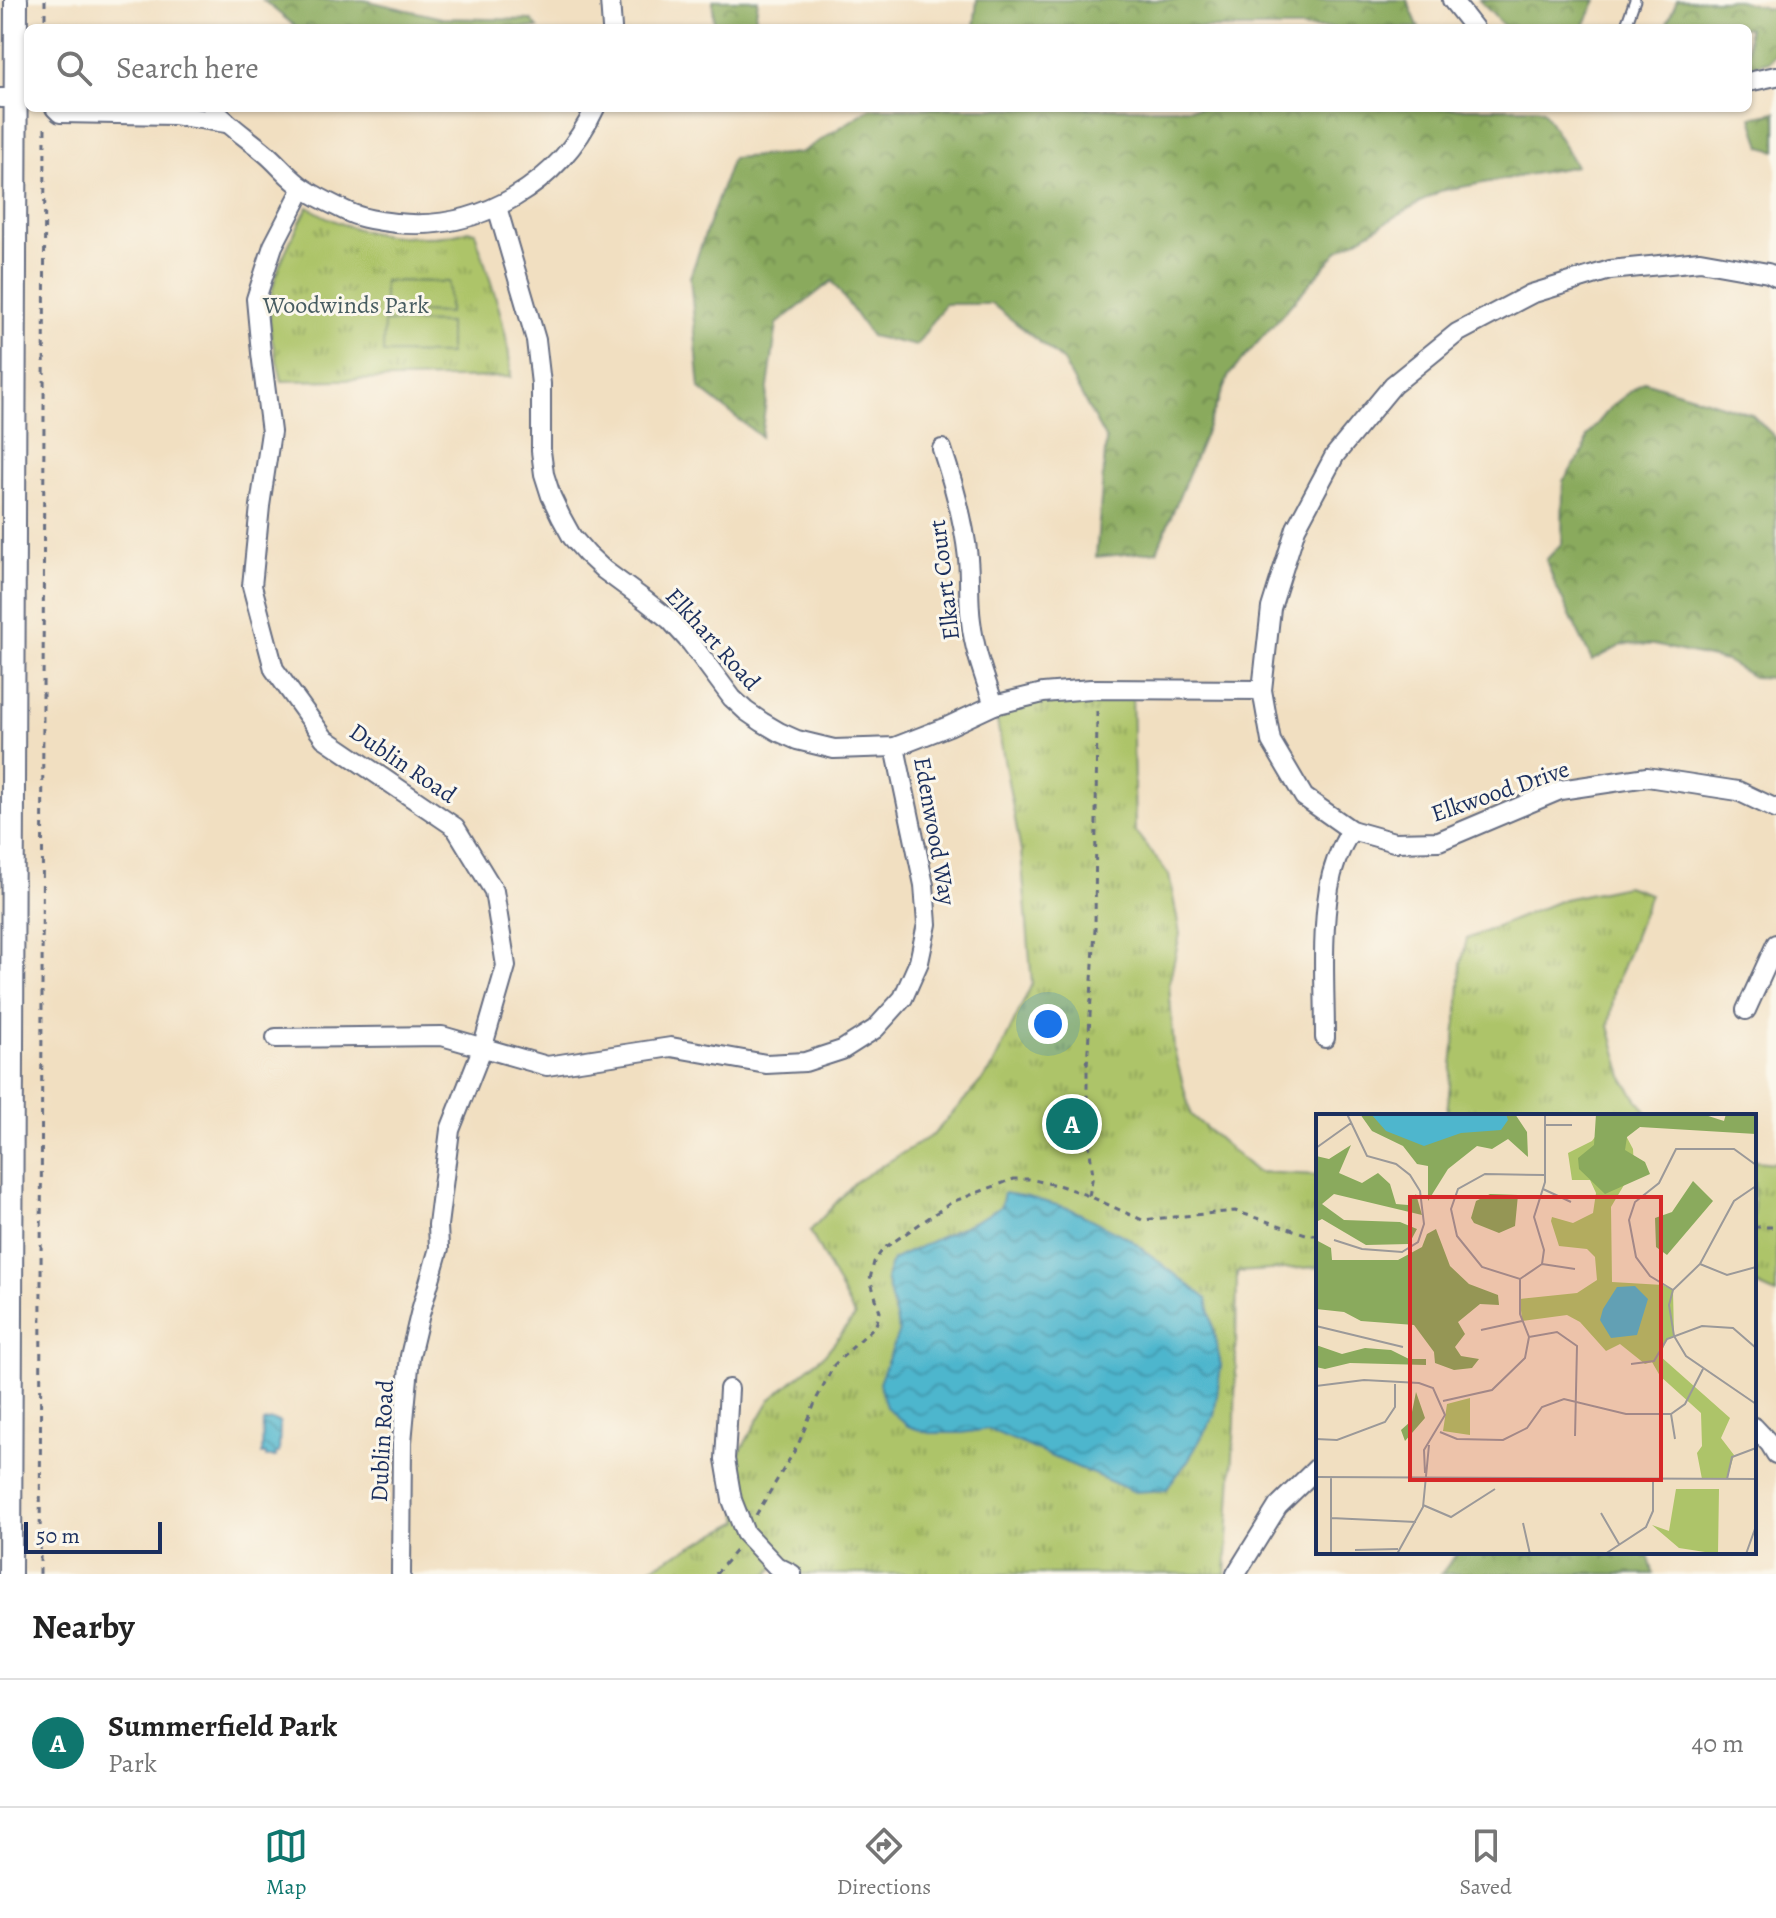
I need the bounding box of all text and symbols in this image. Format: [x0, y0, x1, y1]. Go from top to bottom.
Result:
search box [24, 24, 1752, 112]
icon: search [52, 46, 96, 90]
text: Search here [116, 48, 259, 88]
park label: Woodwinds Park [262, 289, 429, 321]
street label: Elkart Court [921, 518, 967, 642]
street label: Elkhart Road [658, 581, 768, 697]
street label: Dublin Road [343, 715, 463, 811]
street label: Elkwood Drive [1427, 752, 1573, 830]
street label: Edenwood Way [906, 754, 964, 908]
your location [1028, 1004, 1068, 1044]
pin: A [1046, 1094, 1098, 1154]
inset map [1316, 1114, 1756, 1554]
street label: Dublin Road [363, 1379, 401, 1503]
scale bar [24, 1518, 162, 1554]
text: 50 m [36, 1521, 80, 1551]
text: Nearby [32, 1603, 135, 1650]
text: Summerfield Park [108, 1706, 337, 1746]
text: A [50, 1726, 66, 1761]
text: 40 m [1692, 1726, 1744, 1761]
text: Park [108, 1746, 157, 1781]
tab: Map [264, 1824, 308, 1902]
tab: Directions [837, 1824, 931, 1902]
tab: Saved [1460, 1824, 1512, 1902]

